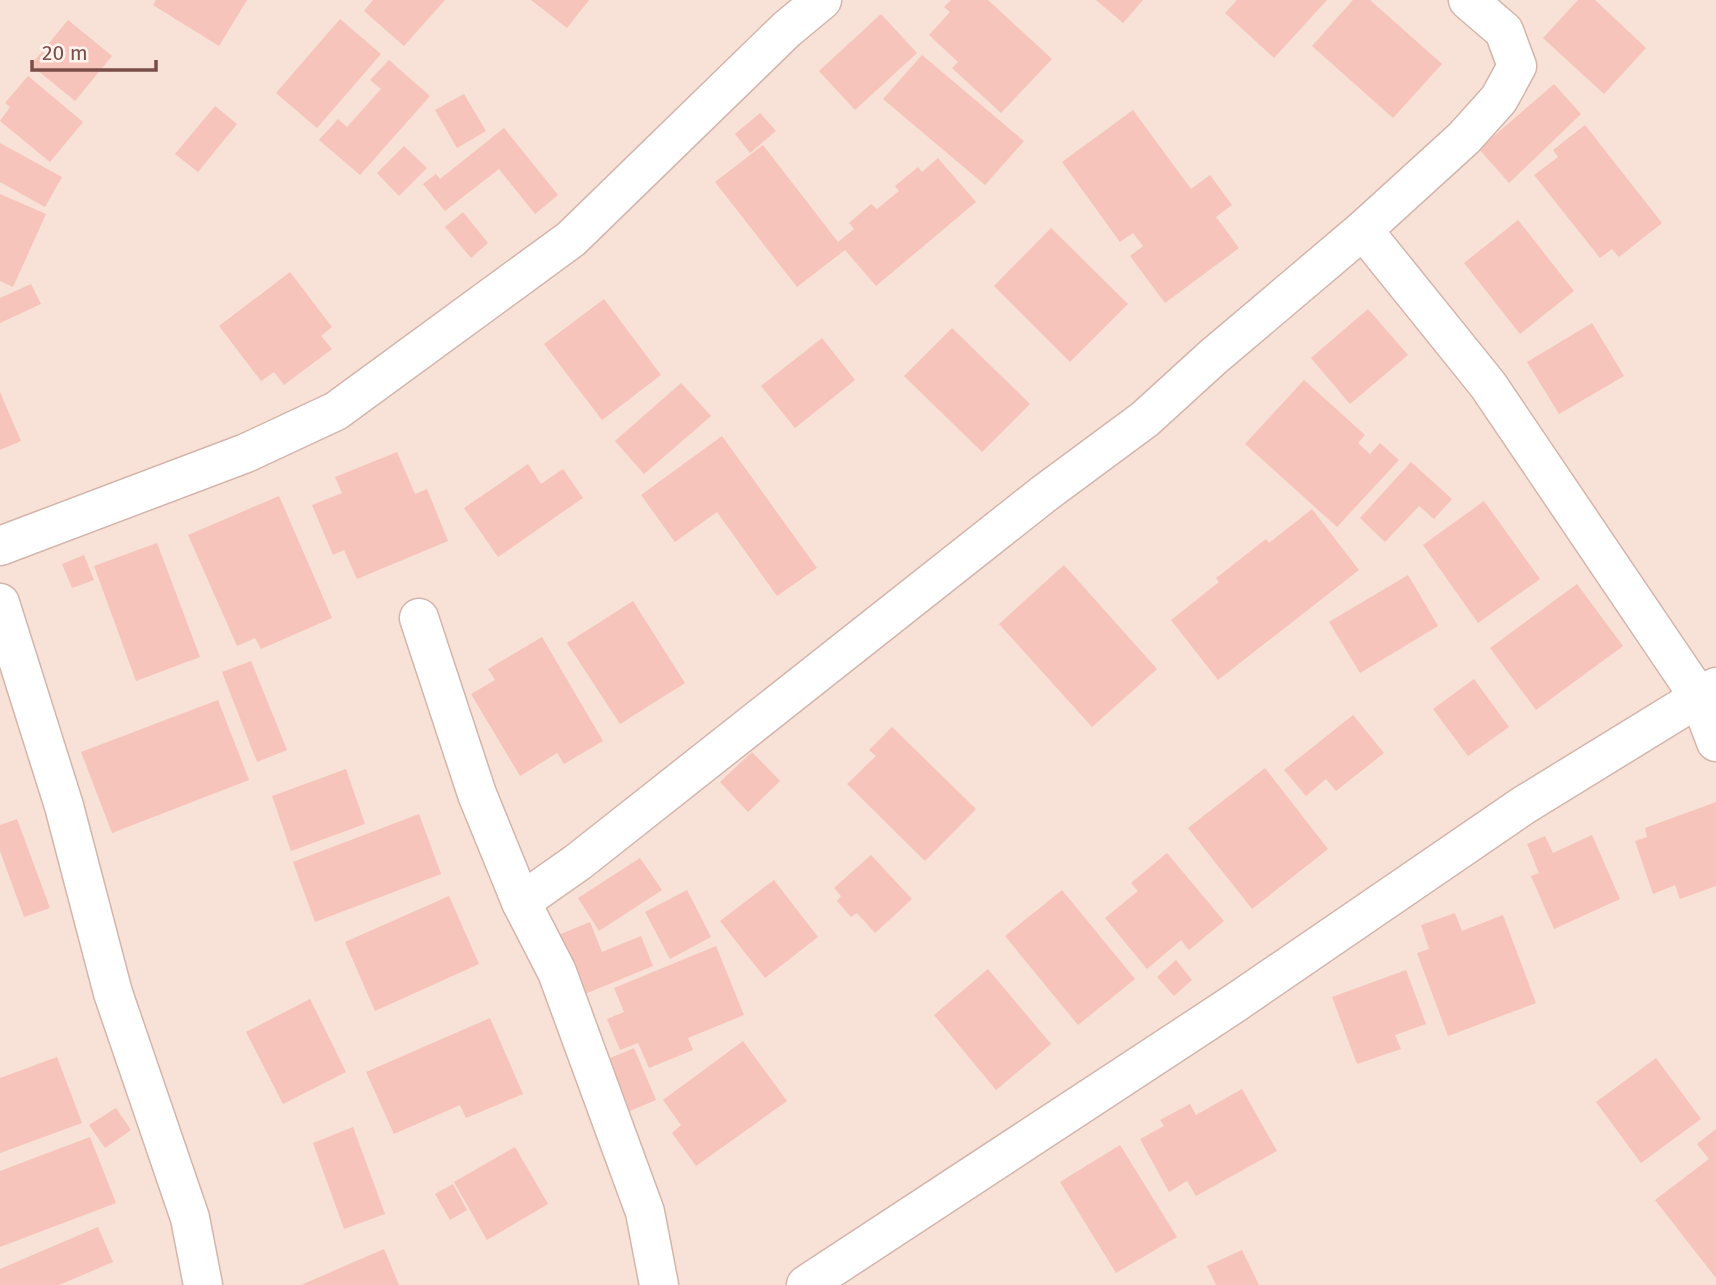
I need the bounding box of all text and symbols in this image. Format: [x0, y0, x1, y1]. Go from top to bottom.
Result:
scale bar [32, 28, 156, 72]
text: 20 m [42, 40, 88, 66]

